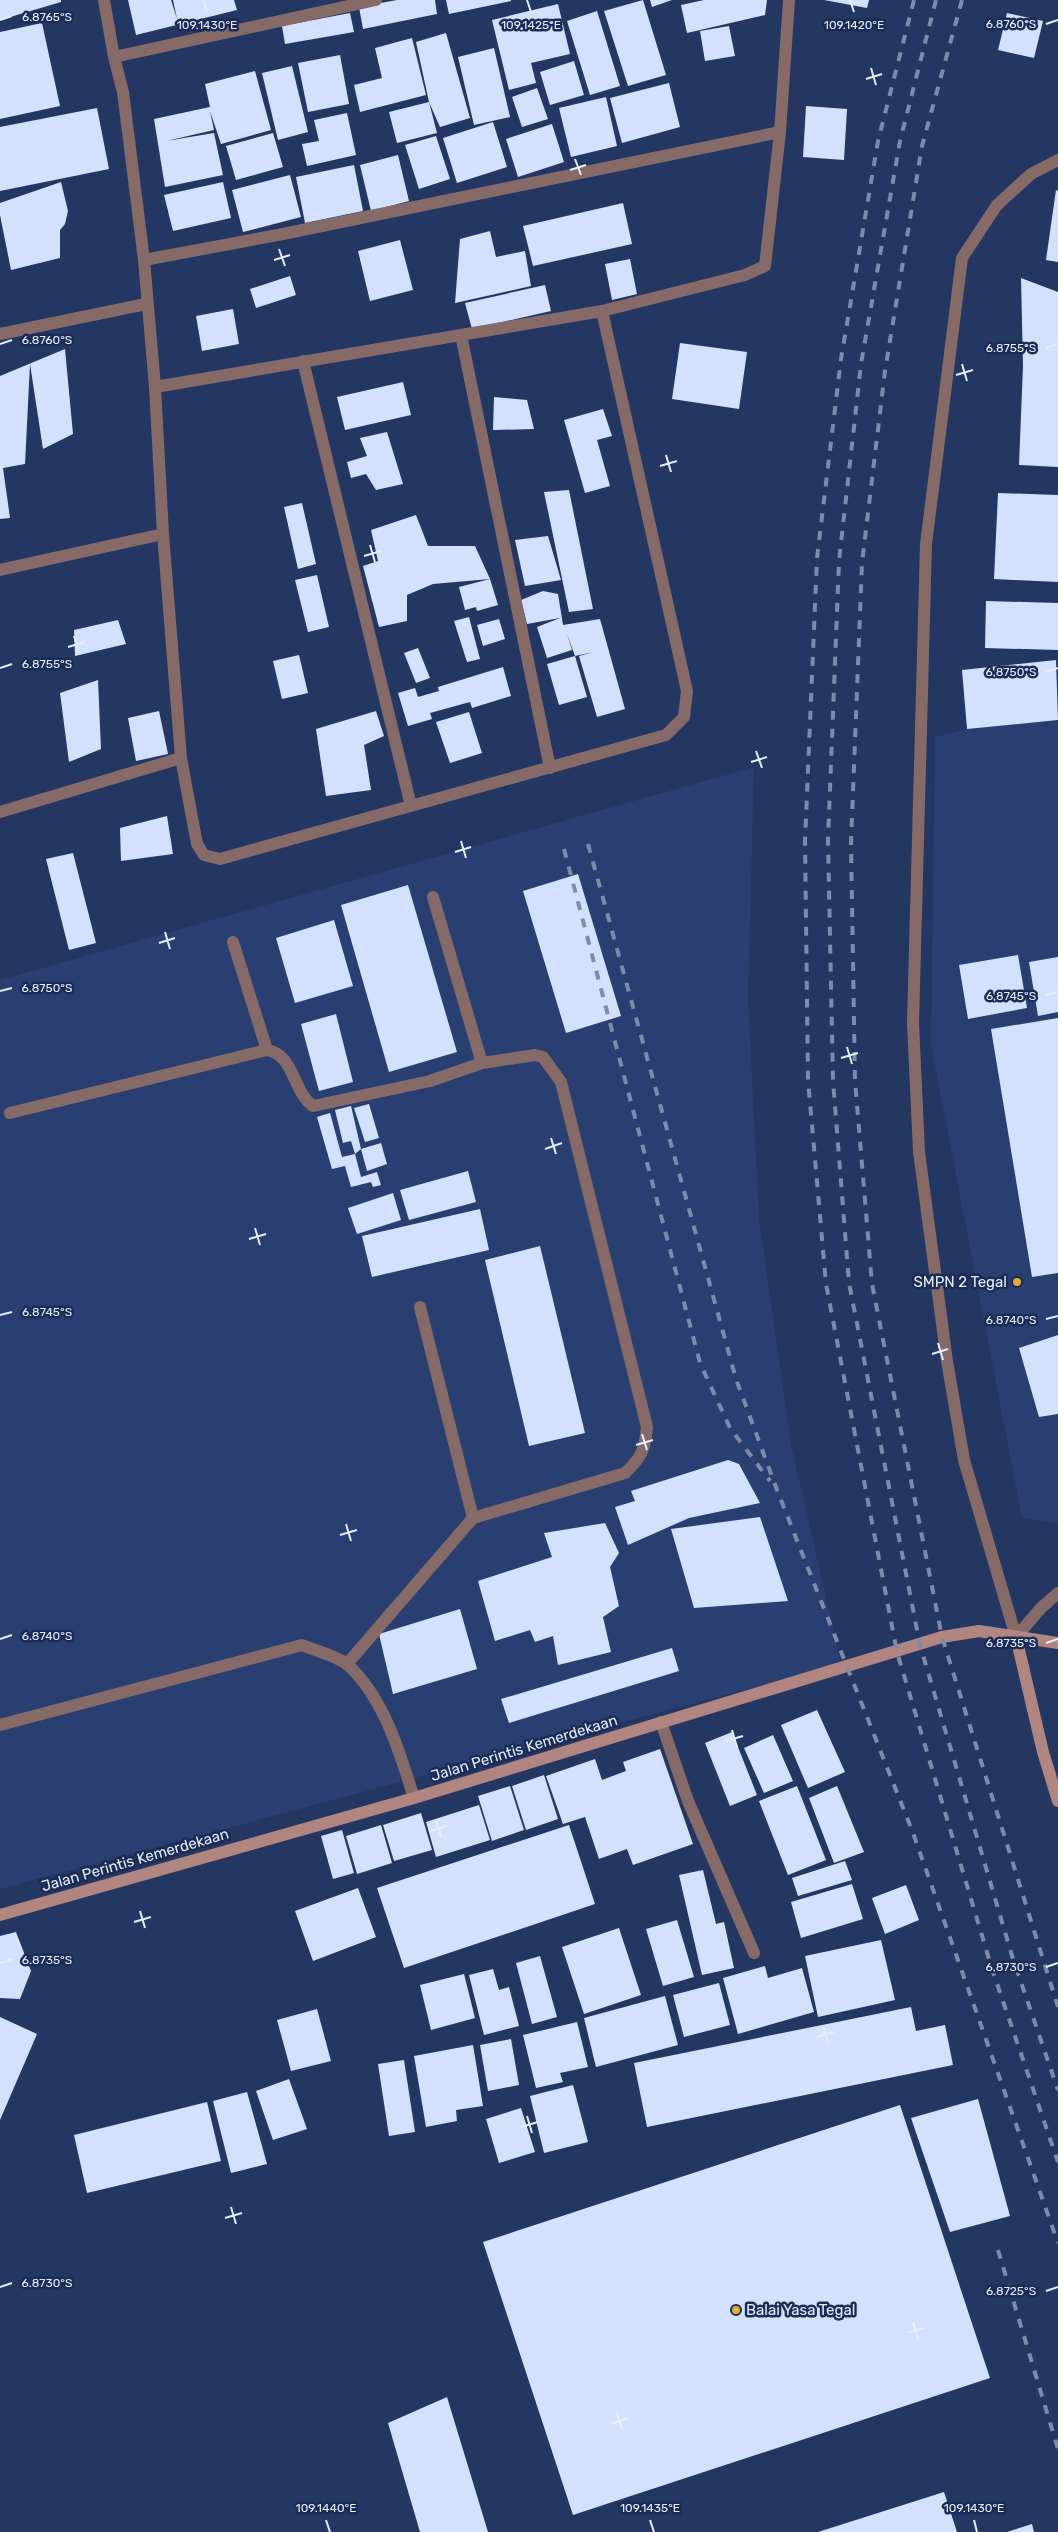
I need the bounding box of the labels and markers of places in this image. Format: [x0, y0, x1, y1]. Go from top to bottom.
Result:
place label: SMPN 2 Tegal [913, 1273, 1007, 1291]
marker: SMPN 2 Tegal [1011, 1276, 1023, 1288]
place label: Balai Yasa Tegal [746, 2301, 855, 2319]
marker: Balai Yasa Tegal [730, 2304, 742, 2316]

